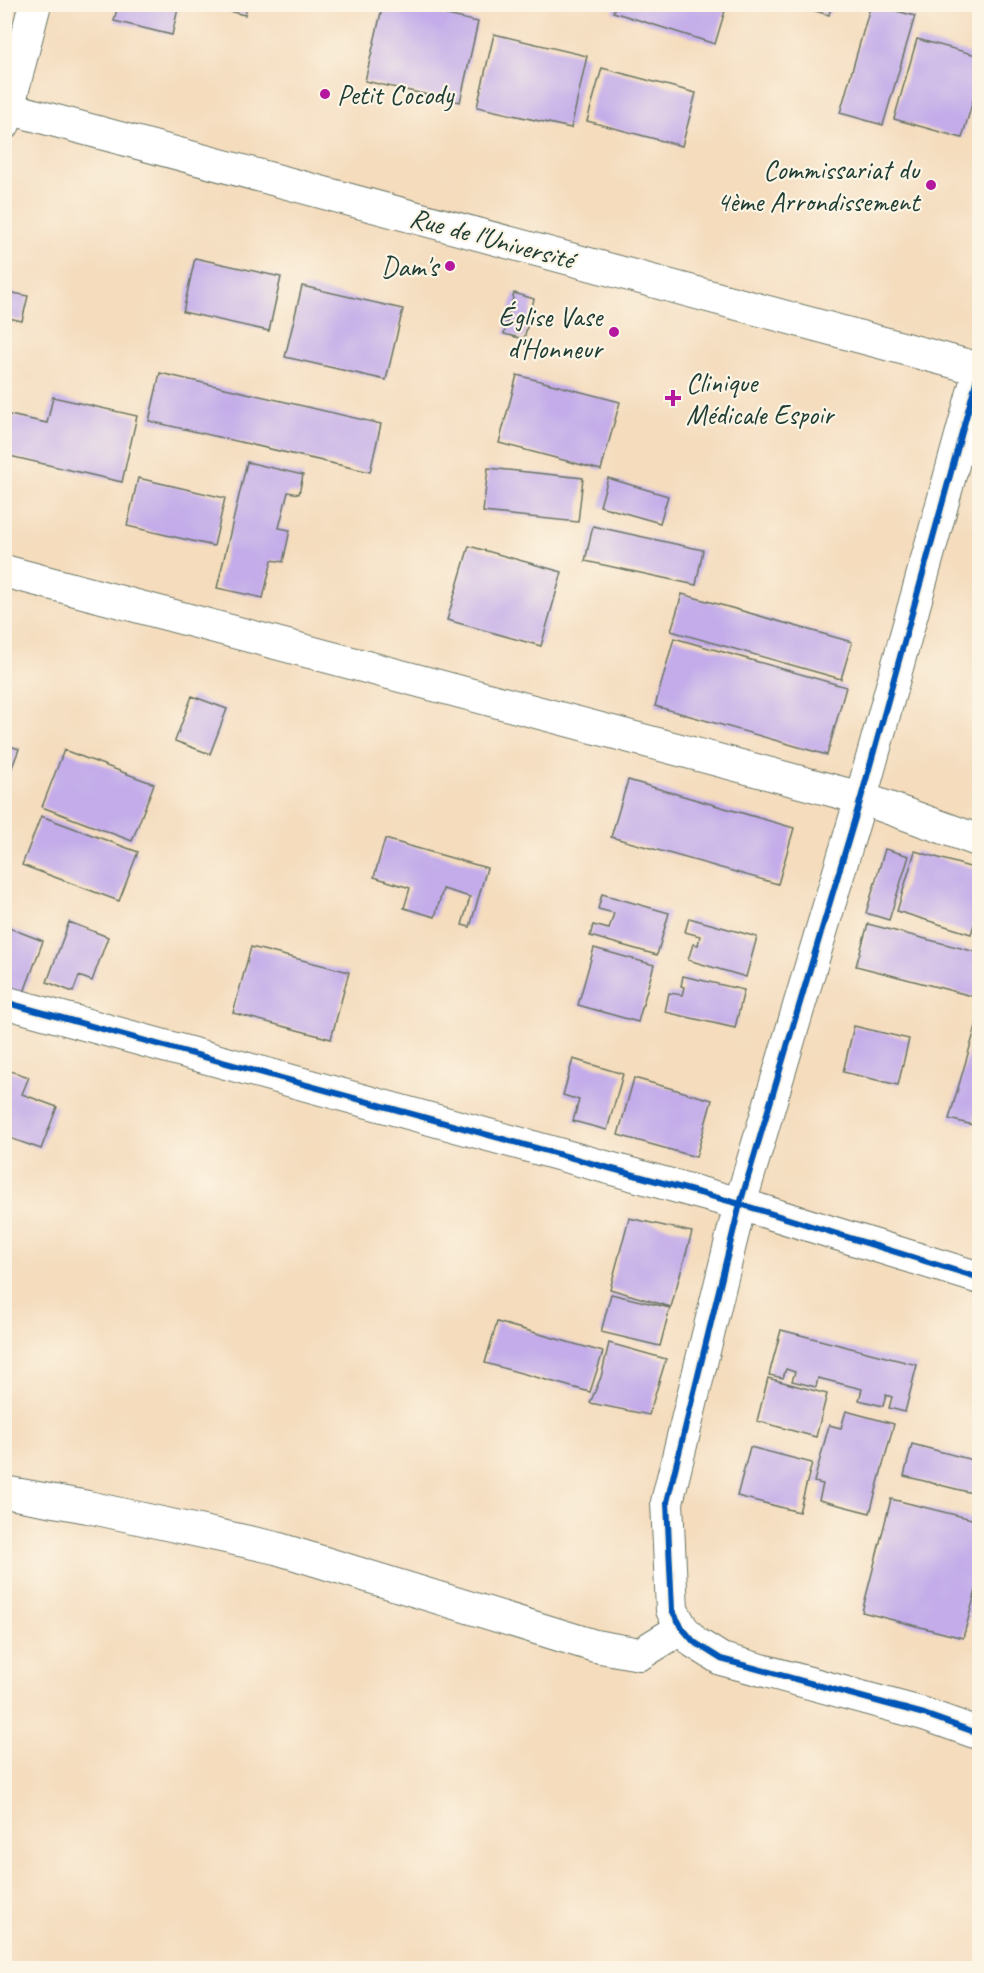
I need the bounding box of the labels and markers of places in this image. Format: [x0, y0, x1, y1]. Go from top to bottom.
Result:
place label: Petit Cocody [337, 77, 456, 112]
marker: Petit Cocody [318, 87, 332, 101]
place label: Commissariat du 4ème Arrondissement [717, 152, 922, 219]
marker: Commissariat du 4ème Arrondissement [924, 178, 938, 192]
place label: Dam's [381, 249, 440, 284]
marker: Dam's [443, 259, 457, 273]
place label: Église Vase d'Honneur [498, 299, 604, 366]
marker: Église Vase d'Honneur [607, 325, 621, 339]
place label: Clinique Médicale Espoir [686, 365, 835, 432]
marker: Clinique Médicale Espoir [664, 389, 682, 407]

